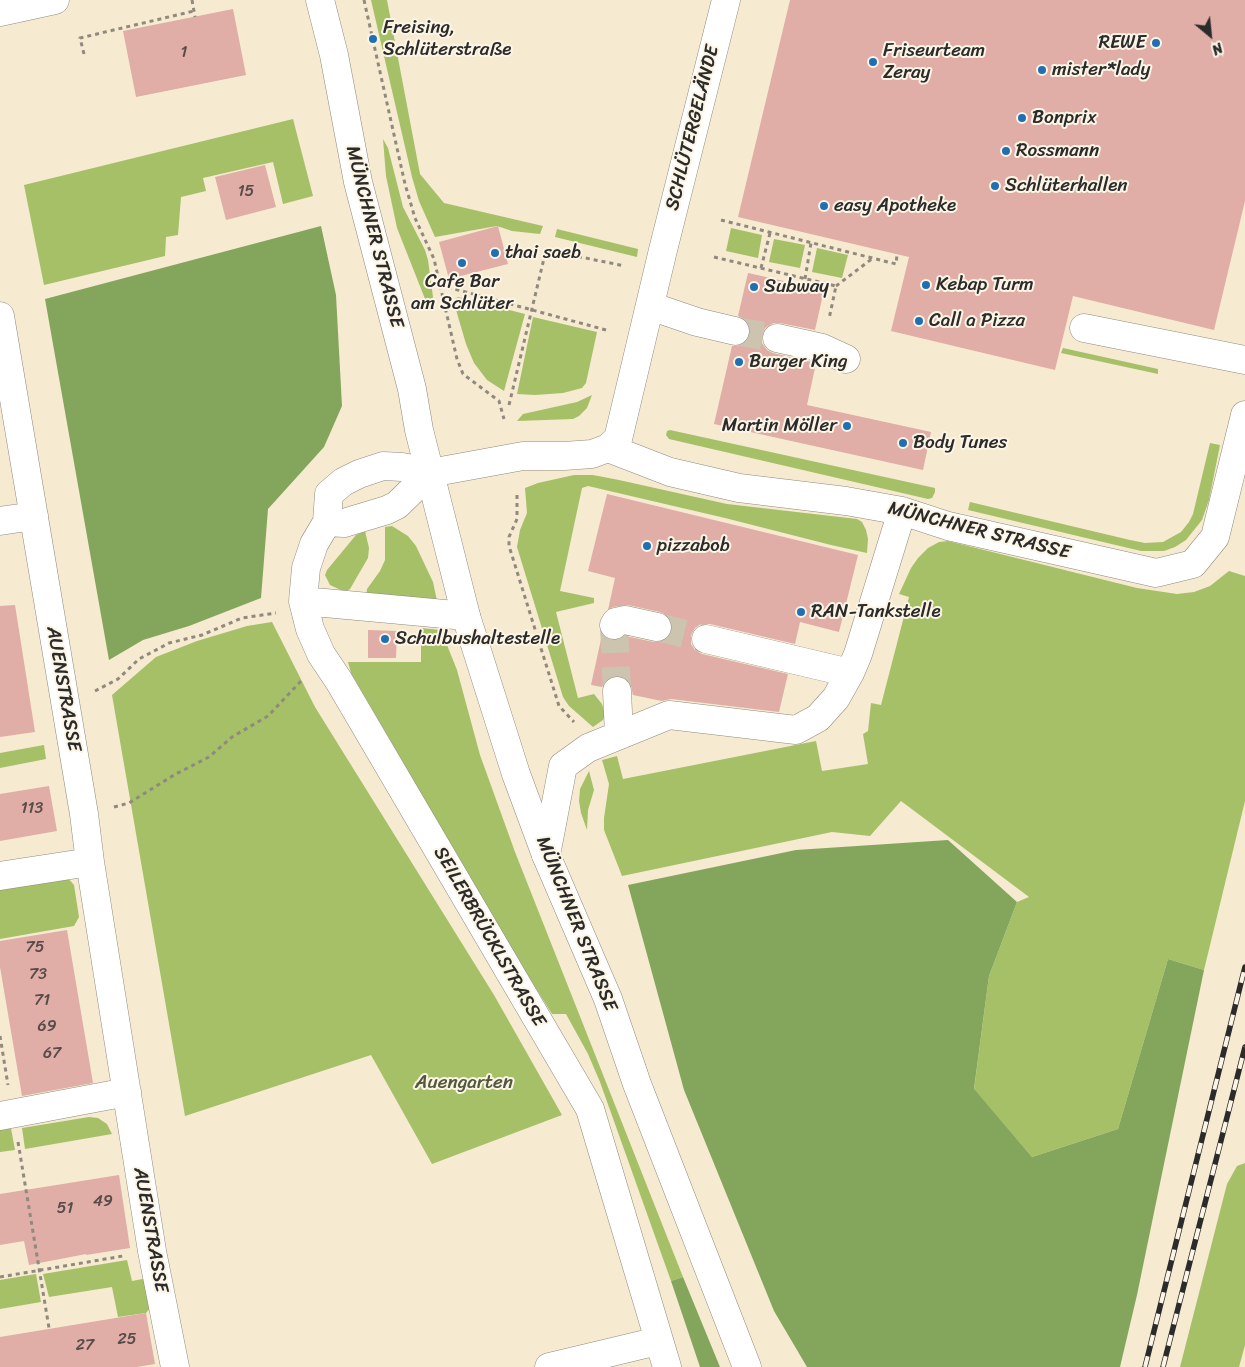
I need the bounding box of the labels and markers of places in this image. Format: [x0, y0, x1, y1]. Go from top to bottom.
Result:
place label: Freising, Schlüterstraße [383, 17, 512, 61]
place label: REWE [1098, 32, 1146, 54]
marker: Freising, Schlüterstraße [367, 33, 379, 45]
marker: REWE [1150, 37, 1162, 49]
place label: Friseurteam Zeray [883, 40, 985, 84]
marker: Friseurteam Zeray [867, 56, 879, 68]
place label: mister*lady [1052, 59, 1150, 81]
marker: mister*lady [1036, 64, 1048, 76]
place label: Bonprix [1032, 107, 1097, 129]
marker: Bonprix [1016, 112, 1028, 124]
place label: Rossmann [1016, 140, 1099, 162]
marker: Rossmann [1000, 145, 1012, 157]
place label: Schlüterhallen [1005, 175, 1128, 197]
marker: Schlüterhallen [989, 180, 1001, 192]
place label: easy Apotheke [834, 195, 956, 217]
marker: easy Apotheke [818, 200, 830, 212]
place label: thai saeb [505, 242, 581, 264]
marker: thai saeb [489, 247, 501, 259]
marker: Cafe Bar am Schlüter [456, 257, 468, 269]
place label: Cafe Bar am Schlüter [411, 271, 513, 315]
place label: Kebap Turm [936, 274, 1034, 296]
place label: Subway [764, 276, 829, 298]
marker: Kebap Turm [920, 279, 932, 291]
marker: Subway [748, 281, 760, 293]
place label: Call a Pizza [929, 310, 1025, 332]
marker: Call a Pizza [913, 315, 925, 327]
place label: Burger King [749, 351, 848, 373]
marker: Burger King [733, 356, 745, 368]
place label: Martin Möller [722, 415, 837, 437]
marker: Martin Möller [841, 420, 853, 432]
place label: Body Tunes [913, 432, 1007, 454]
marker: Body Tunes [897, 437, 909, 449]
place label: pizzabob [657, 535, 730, 557]
marker: pizzabob [641, 540, 653, 552]
place label: RAN-Tankstelle [811, 601, 941, 623]
marker: RAN-Tankstelle [795, 606, 807, 618]
place label: Schulbushaltestelle [395, 628, 560, 650]
marker: Schulbushaltestelle [379, 633, 391, 645]

